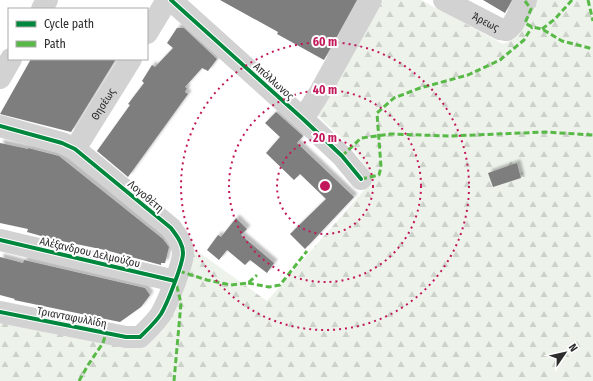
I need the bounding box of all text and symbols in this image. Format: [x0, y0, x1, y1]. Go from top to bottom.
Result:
legend [8, 8, 148, 60]
street label: Άρεως [470, 10, 502, 35]
text: Cycle path [44, 17, 94, 31]
text: 60 m [313, 35, 337, 49]
text: Path [44, 37, 66, 51]
street label: Απόλλωνος [251, 60, 297, 103]
text: 40 m [313, 83, 337, 97]
street label: Θησέως [89, 86, 118, 123]
text: 20 m [312, 131, 337, 145]
street label: Λογοθέτη [125, 178, 166, 215]
centre of rings [318, 179, 332, 193]
street label: Αλέξανδρου Δελμούζου [38, 235, 142, 270]
street label: Τριανταφυλλίδη [36, 304, 108, 331]
north arrow [545, 333, 585, 373]
text: N [566, 341, 580, 354]

